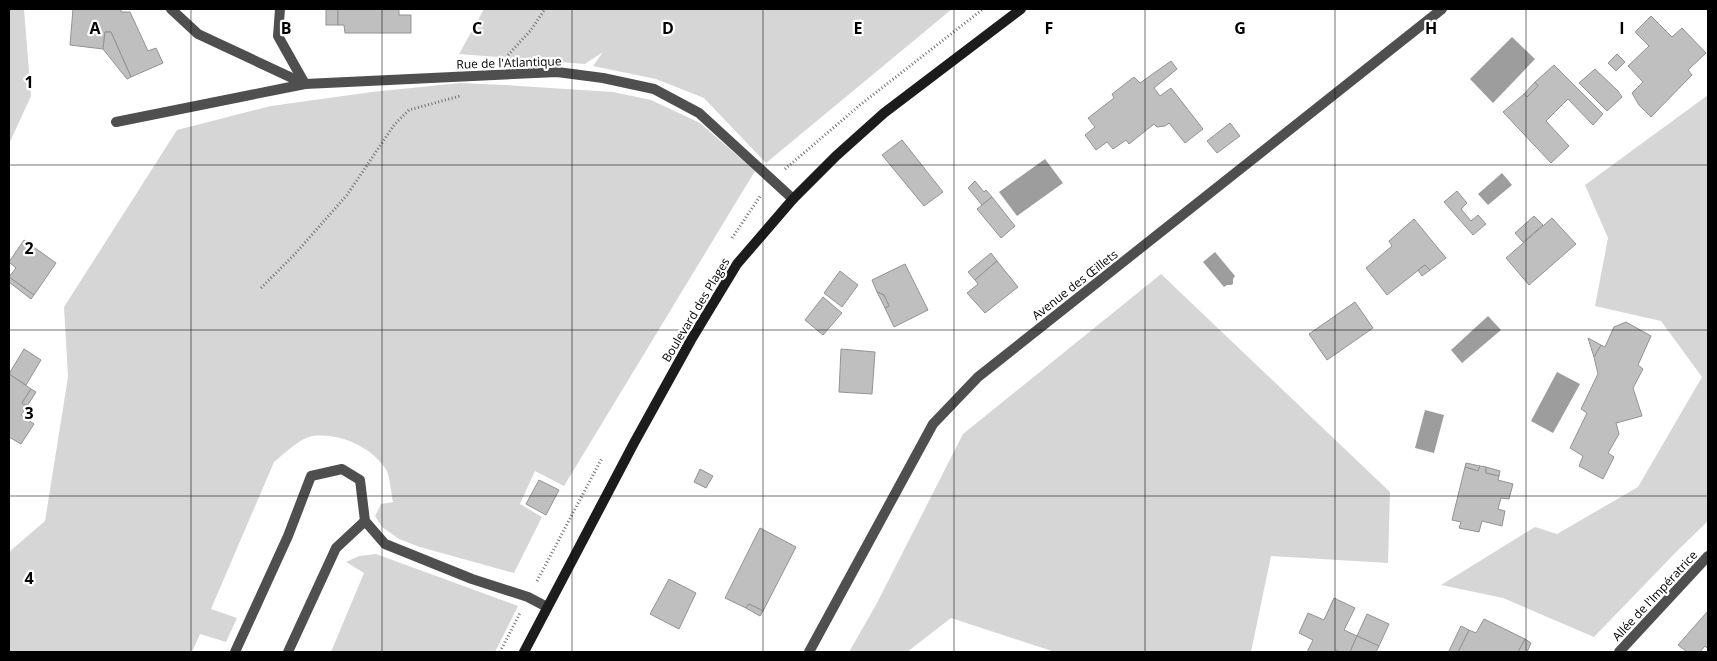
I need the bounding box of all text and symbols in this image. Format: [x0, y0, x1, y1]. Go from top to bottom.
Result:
text: A [89, 17, 101, 39]
text: B [281, 17, 291, 39]
text: C [472, 17, 482, 39]
text: D [662, 17, 674, 39]
text: E [854, 17, 863, 39]
text: F [1045, 17, 1053, 39]
text: G [1234, 17, 1246, 39]
text: H [1425, 17, 1437, 39]
text: I [1619, 17, 1625, 39]
street label: Rue de l'Atlantique [456, 52, 562, 73]
text: 1 [24, 71, 34, 93]
text: 2 [24, 237, 34, 259]
street label: Avenue des Œillets [1028, 245, 1121, 324]
street label: Boulevard des Plages [658, 254, 734, 365]
text: 3 [24, 402, 34, 424]
street label: Allée de l'Impératrice [1608, 547, 1701, 645]
text: 4 [24, 567, 34, 589]

